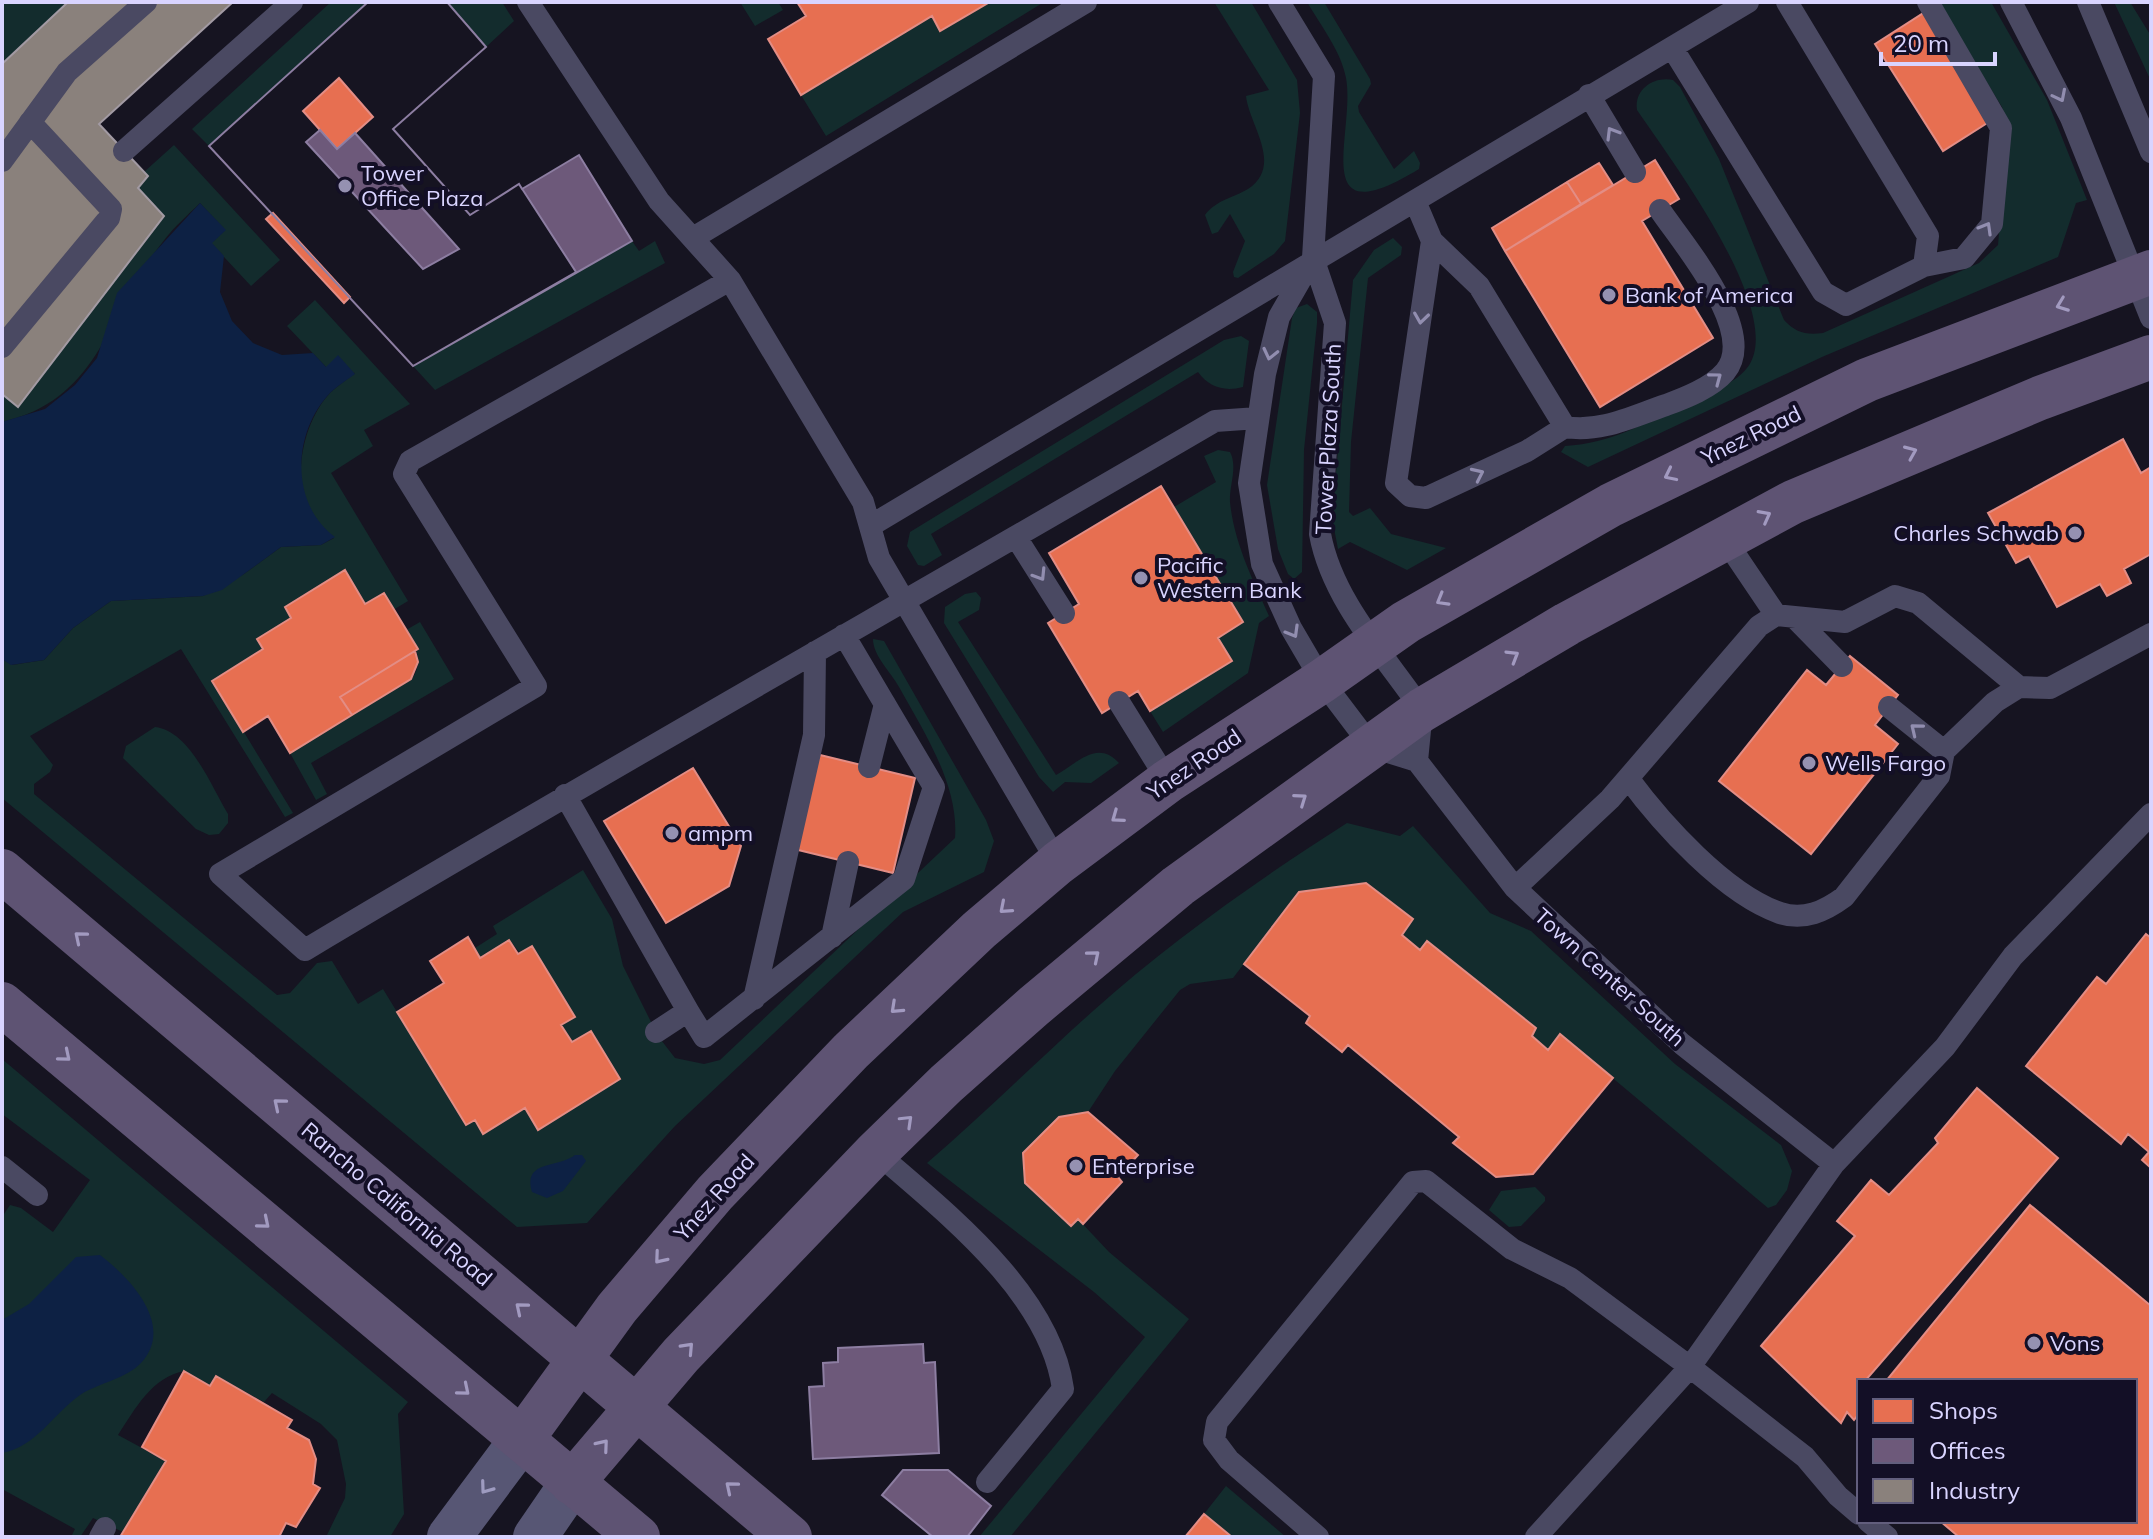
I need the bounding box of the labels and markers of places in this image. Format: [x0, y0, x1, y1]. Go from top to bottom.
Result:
place label: Tower Office Plaza [361, 159, 483, 212]
marker: Tower Office Plaza [336, 177, 354, 195]
place label: Bank of America [1625, 281, 1793, 309]
marker: Bank of America [1600, 286, 1618, 304]
place label: Charles Schwab [1893, 519, 2059, 547]
marker: Charles Schwab [2066, 524, 2084, 542]
place label: Pacific Western Bank [1157, 551, 1302, 604]
marker: Pacific Western Bank [1132, 569, 1150, 587]
place label: Wells Fargo [1825, 749, 1946, 777]
marker: Wells Fargo [1800, 754, 1818, 772]
place label: ampm [688, 819, 753, 847]
marker: ampm [663, 824, 681, 842]
place label: Enterprise [1092, 1152, 1195, 1180]
marker: Enterprise [1067, 1157, 1085, 1175]
place label: Vons [2050, 1329, 2100, 1357]
marker: Vons [2025, 1334, 2043, 1352]

